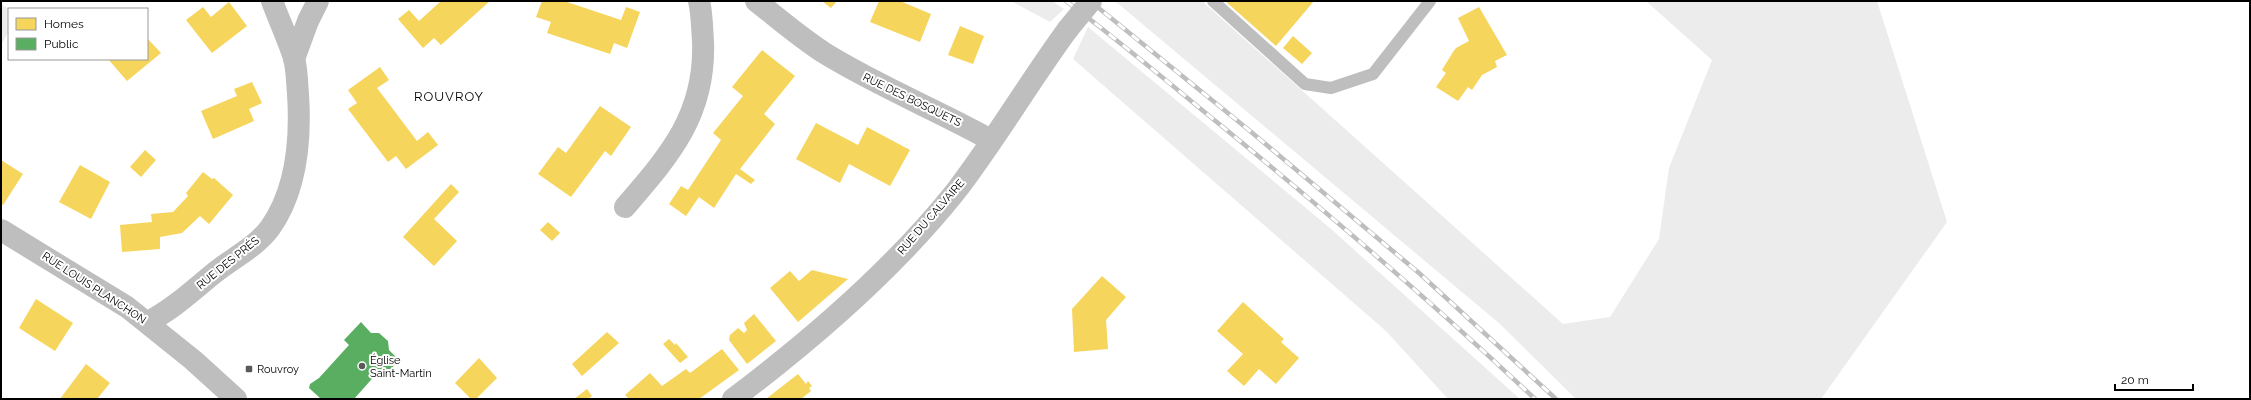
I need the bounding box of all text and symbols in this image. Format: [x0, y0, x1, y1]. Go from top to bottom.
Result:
legend [8, 8, 148, 60]
text: Homes [44, 17, 84, 31]
text: Public [44, 37, 79, 51]
street label: RUE DES BOSQUETS [861, 71, 964, 130]
district label: ROUVROY [414, 89, 484, 104]
street label: RUE DU CALVAIRE [895, 177, 967, 257]
street label: RUE DES PRÉS [194, 233, 262, 292]
street label: RUE LOUIS PLANCHON [40, 249, 148, 327]
place label: Église Saint-Martin [370, 353, 432, 380]
marker: Église Saint-Martin [357, 361, 367, 371]
place label: Rouvroy [257, 363, 299, 376]
marker: Rouvroy [244, 364, 254, 374]
scale bar [2115, 366, 2193, 392]
text: 20 m [2121, 373, 2149, 387]

